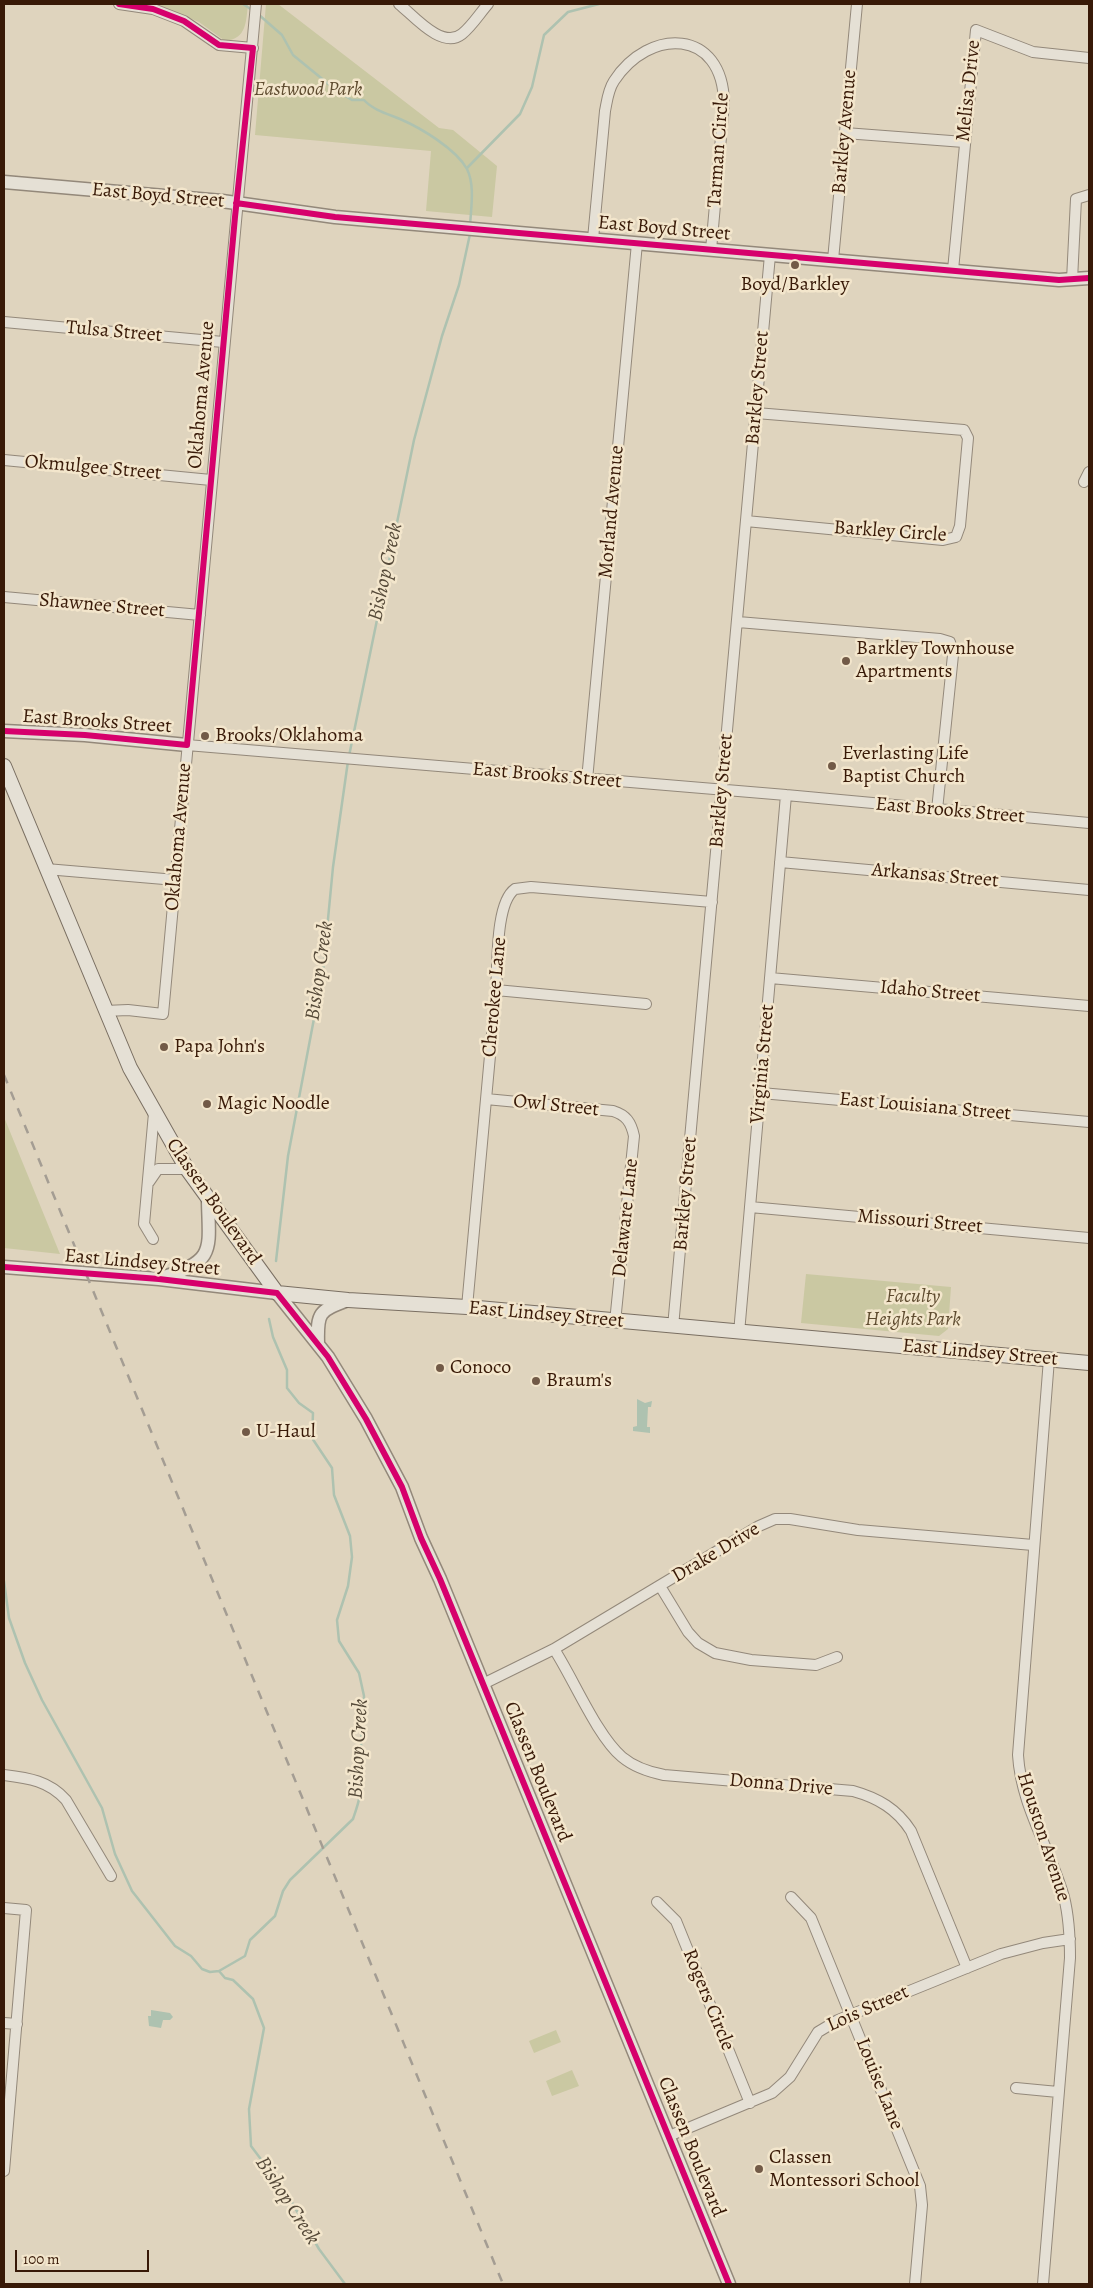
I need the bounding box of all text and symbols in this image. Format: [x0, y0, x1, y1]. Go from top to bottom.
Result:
street label: Melisa Drive [952, 39, 986, 143]
street label: Barkley Avenue [828, 69, 862, 195]
park label: Eastwood Park [254, 78, 362, 102]
street label: Tarman Circle [703, 92, 735, 208]
street label: East Boyd Street [91, 178, 225, 214]
street label: East Boyd Street [597, 211, 731, 247]
marker: Boyd/Barkley [789, 259, 801, 271]
place label: Boyd/Barkley [741, 273, 849, 297]
street label: Tulsa Street [65, 316, 163, 348]
street label: Oklahoma Avenue [184, 320, 220, 470]
street label: Barkley Street [741, 330, 775, 446]
street label: Morland Avenue [594, 444, 630, 580]
street label: Okmulgee Street [24, 450, 162, 486]
street label: Barkley Circle [833, 516, 947, 548]
water label: Bishop Creek [363, 520, 409, 624]
street label: Shawnee Street [38, 589, 166, 623]
place label: Barkley Townhouse Apartments [856, 637, 1014, 684]
marker: Barkley Townhouse Apartments [840, 655, 852, 667]
street label: East Brooks Street [22, 705, 172, 739]
place label: Brooks/Oklahoma [215, 724, 363, 748]
marker: Brooks/Oklahoma [199, 730, 211, 742]
street label: Barkley Street [705, 733, 739, 849]
place label: Everlasting Life Baptist Church [842, 742, 969, 789]
street label: East Brooks Street [471, 758, 623, 794]
marker: Everlasting Life Baptist Church [826, 760, 838, 772]
street label: Oklahoma Avenue [161, 762, 197, 912]
street label: East Brooks Street [874, 793, 1026, 829]
street label: Arkansas Street [871, 858, 999, 894]
water label: Bishop Creek [301, 920, 339, 1022]
street label: Cherokee Lane [478, 936, 512, 1058]
street label: Idaho Street [879, 976, 981, 1008]
street label: Virginia Street [746, 1003, 780, 1125]
place label: Papa John's [174, 1035, 265, 1059]
marker: Papa John's [158, 1041, 170, 1053]
street label: East Louisiana Street [838, 1088, 1012, 1126]
street label: Owl Street [512, 1090, 600, 1122]
place label: Magic Noodle [217, 1092, 330, 1116]
marker: Magic Noodle [201, 1098, 213, 1110]
street label: Classen Boulevard [160, 1134, 266, 1270]
street label: Barkley Street [669, 1136, 703, 1252]
street label: Delaware Lane [608, 1157, 644, 1279]
street label: Missouri Street [856, 1205, 984, 1239]
street label: East Lindsey Street [63, 1244, 221, 1282]
park label: Faculty Heights Park [865, 1285, 961, 1332]
street label: East Lindsey Street [467, 1296, 625, 1334]
street label: East Lindsey Street [901, 1334, 1059, 1372]
place label: Conoco [450, 1356, 511, 1380]
marker: Conoco [434, 1362, 446, 1374]
place label: Braum's [546, 1369, 612, 1393]
marker: Braum's [530, 1375, 542, 1387]
place label: U-Haul [256, 1420, 316, 1444]
marker: U-Haul [240, 1426, 252, 1438]
street label: Drake Drive [668, 1517, 764, 1589]
water label: Bishop Creek [344, 1698, 374, 1800]
street label: Classen Boulevard [498, 1698, 576, 1846]
street label: Donna Drive [728, 1769, 834, 1801]
street label: Houston Avenue [1011, 1769, 1075, 1905]
street label: Rogers Circle [677, 1946, 739, 2054]
street label: Lois Street [823, 1980, 913, 2038]
street label: Louise Lane [850, 2035, 908, 2133]
street label: Classen Boulevard [652, 2073, 730, 2221]
place label: Classen Montessori School [769, 2146, 919, 2193]
water label: Bishop Creek [249, 2152, 325, 2250]
marker: Classen Montessori School [753, 2163, 765, 2175]
scale bar [18, 2240, 151, 2272]
text: 100 m [23, 2249, 60, 2269]

